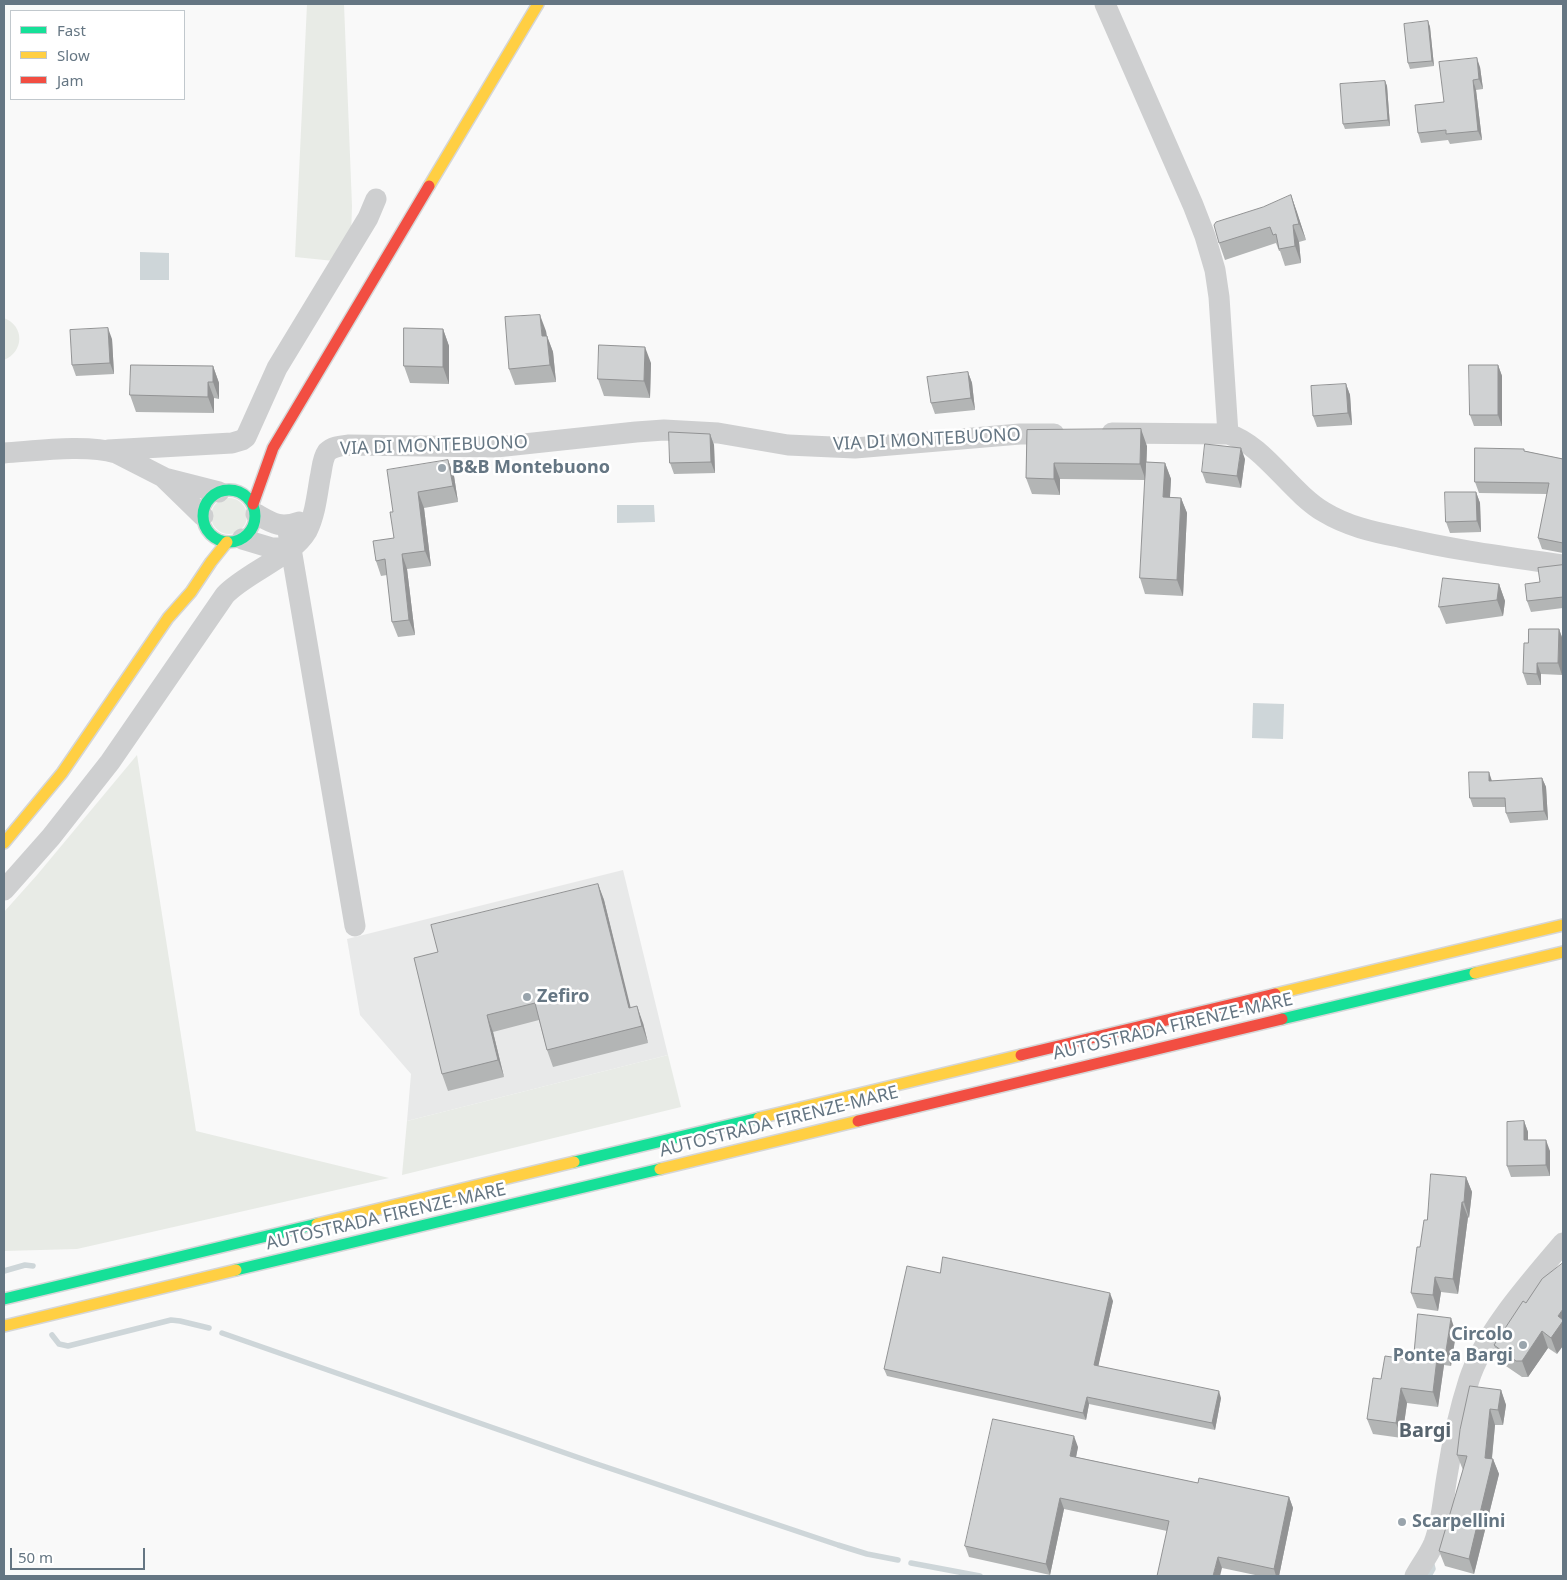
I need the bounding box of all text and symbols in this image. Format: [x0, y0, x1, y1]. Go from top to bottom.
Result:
legend [10, 10, 185, 100]
text: Fast [57, 20, 86, 40]
text: Slow [57, 45, 90, 65]
text: Jam [57, 70, 84, 90]
street label: VIA DI MONTEBUONO [833, 424, 1021, 456]
street label: VIA DI MONTEBUONO [340, 432, 528, 460]
place label: B&B Montebuono [452, 457, 610, 479]
marker: B&B Montebuono [436, 462, 448, 474]
place label: Zefiro [537, 986, 589, 1008]
street label: AUTOSTRADA FIRENZE-MARE [1051, 989, 1295, 1065]
marker: Zefiro [521, 991, 533, 1003]
street label: AUTOSTRADA FIRENZE-MARE [657, 1082, 901, 1162]
street label: AUTOSTRADA FIRENZE-MARE [264, 1179, 508, 1255]
place label: Circolo Ponte a Bargi [1393, 1324, 1513, 1366]
marker: Circolo Ponte a Bargi [1517, 1339, 1529, 1351]
district label: Bargi [1399, 1419, 1451, 1443]
place label: Scarpellini [1412, 1511, 1505, 1533]
marker: Scarpellini [1396, 1516, 1408, 1528]
scale bar [12, 1538, 148, 1570]
text: 50 m [18, 1547, 53, 1567]

